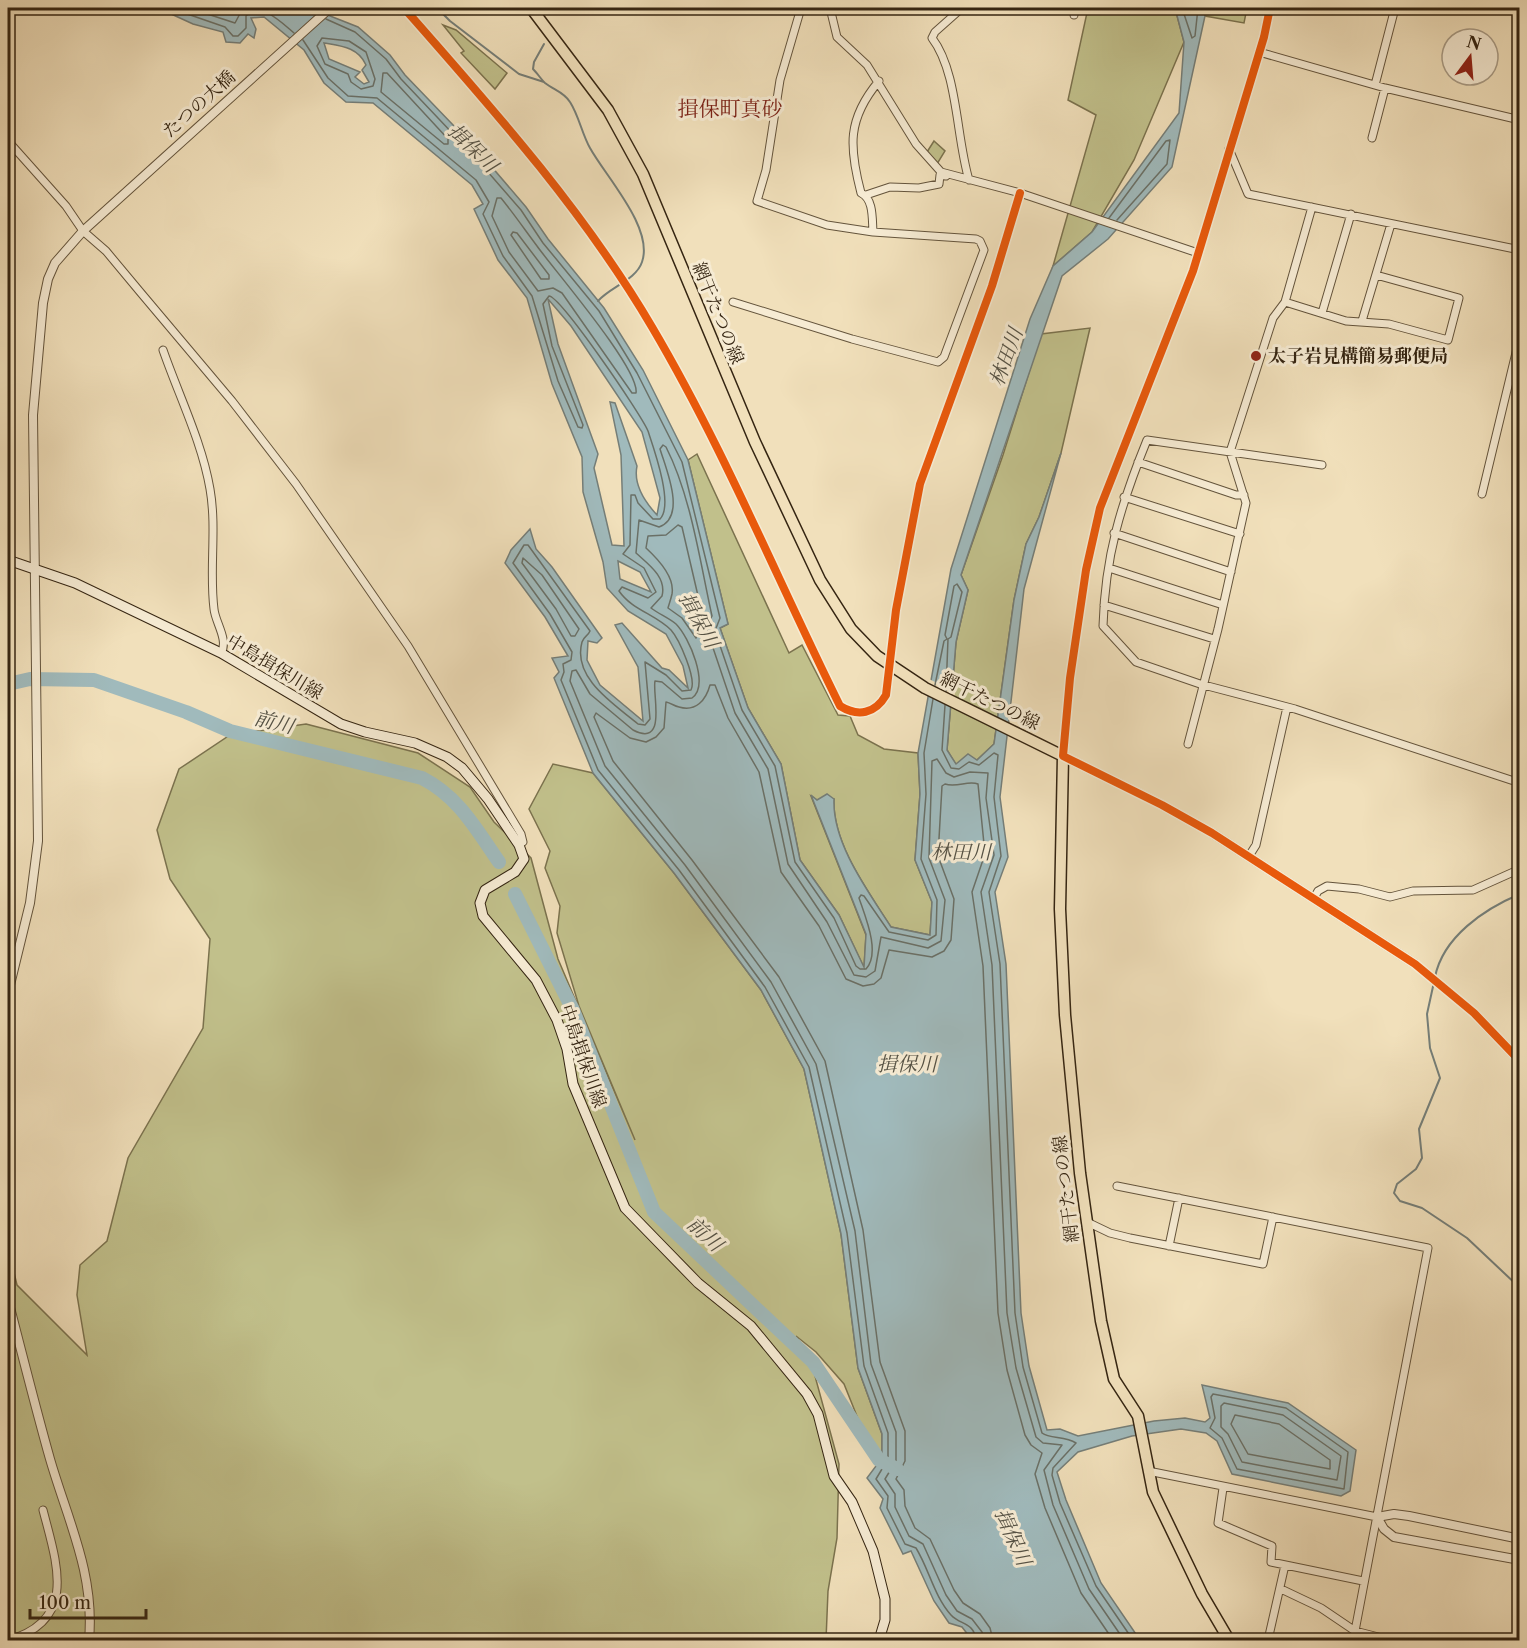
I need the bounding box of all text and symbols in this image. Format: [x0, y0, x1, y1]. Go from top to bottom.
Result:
north arrow [1440, 27, 1500, 87]
text: N [1465, 31, 1484, 54]
street label: たつの大橋 [158, 66, 240, 142]
district label: 揖保町真砂 [678, 96, 783, 121]
water label: 揖保川 [443, 119, 504, 179]
street label: 網干たつの線 [688, 259, 748, 367]
water label: 林田川 [984, 323, 1028, 389]
place label: 太子岩見構簡易郵便局 [1268, 345, 1448, 367]
marker: 太子岩見構簡易郵便局 [1249, 349, 1263, 363]
water label: 揖保川 [674, 588, 725, 654]
street label: 中島揖保川線 [223, 630, 327, 704]
street label: 網干たつの線 [937, 667, 1043, 735]
water label: 前川 [252, 706, 298, 739]
water label: 林田川 [931, 840, 993, 864]
street label: 中島揖保川線 [555, 1001, 611, 1111]
water label: 揖保川 [877, 1052, 939, 1076]
street label: 網干たつの線 [1049, 1134, 1083, 1244]
water label: 前川 [682, 1212, 729, 1258]
water label: 揖保川 [990, 1505, 1037, 1571]
scale bar [30, 1582, 146, 1620]
text: 100 m [39, 1592, 91, 1614]

